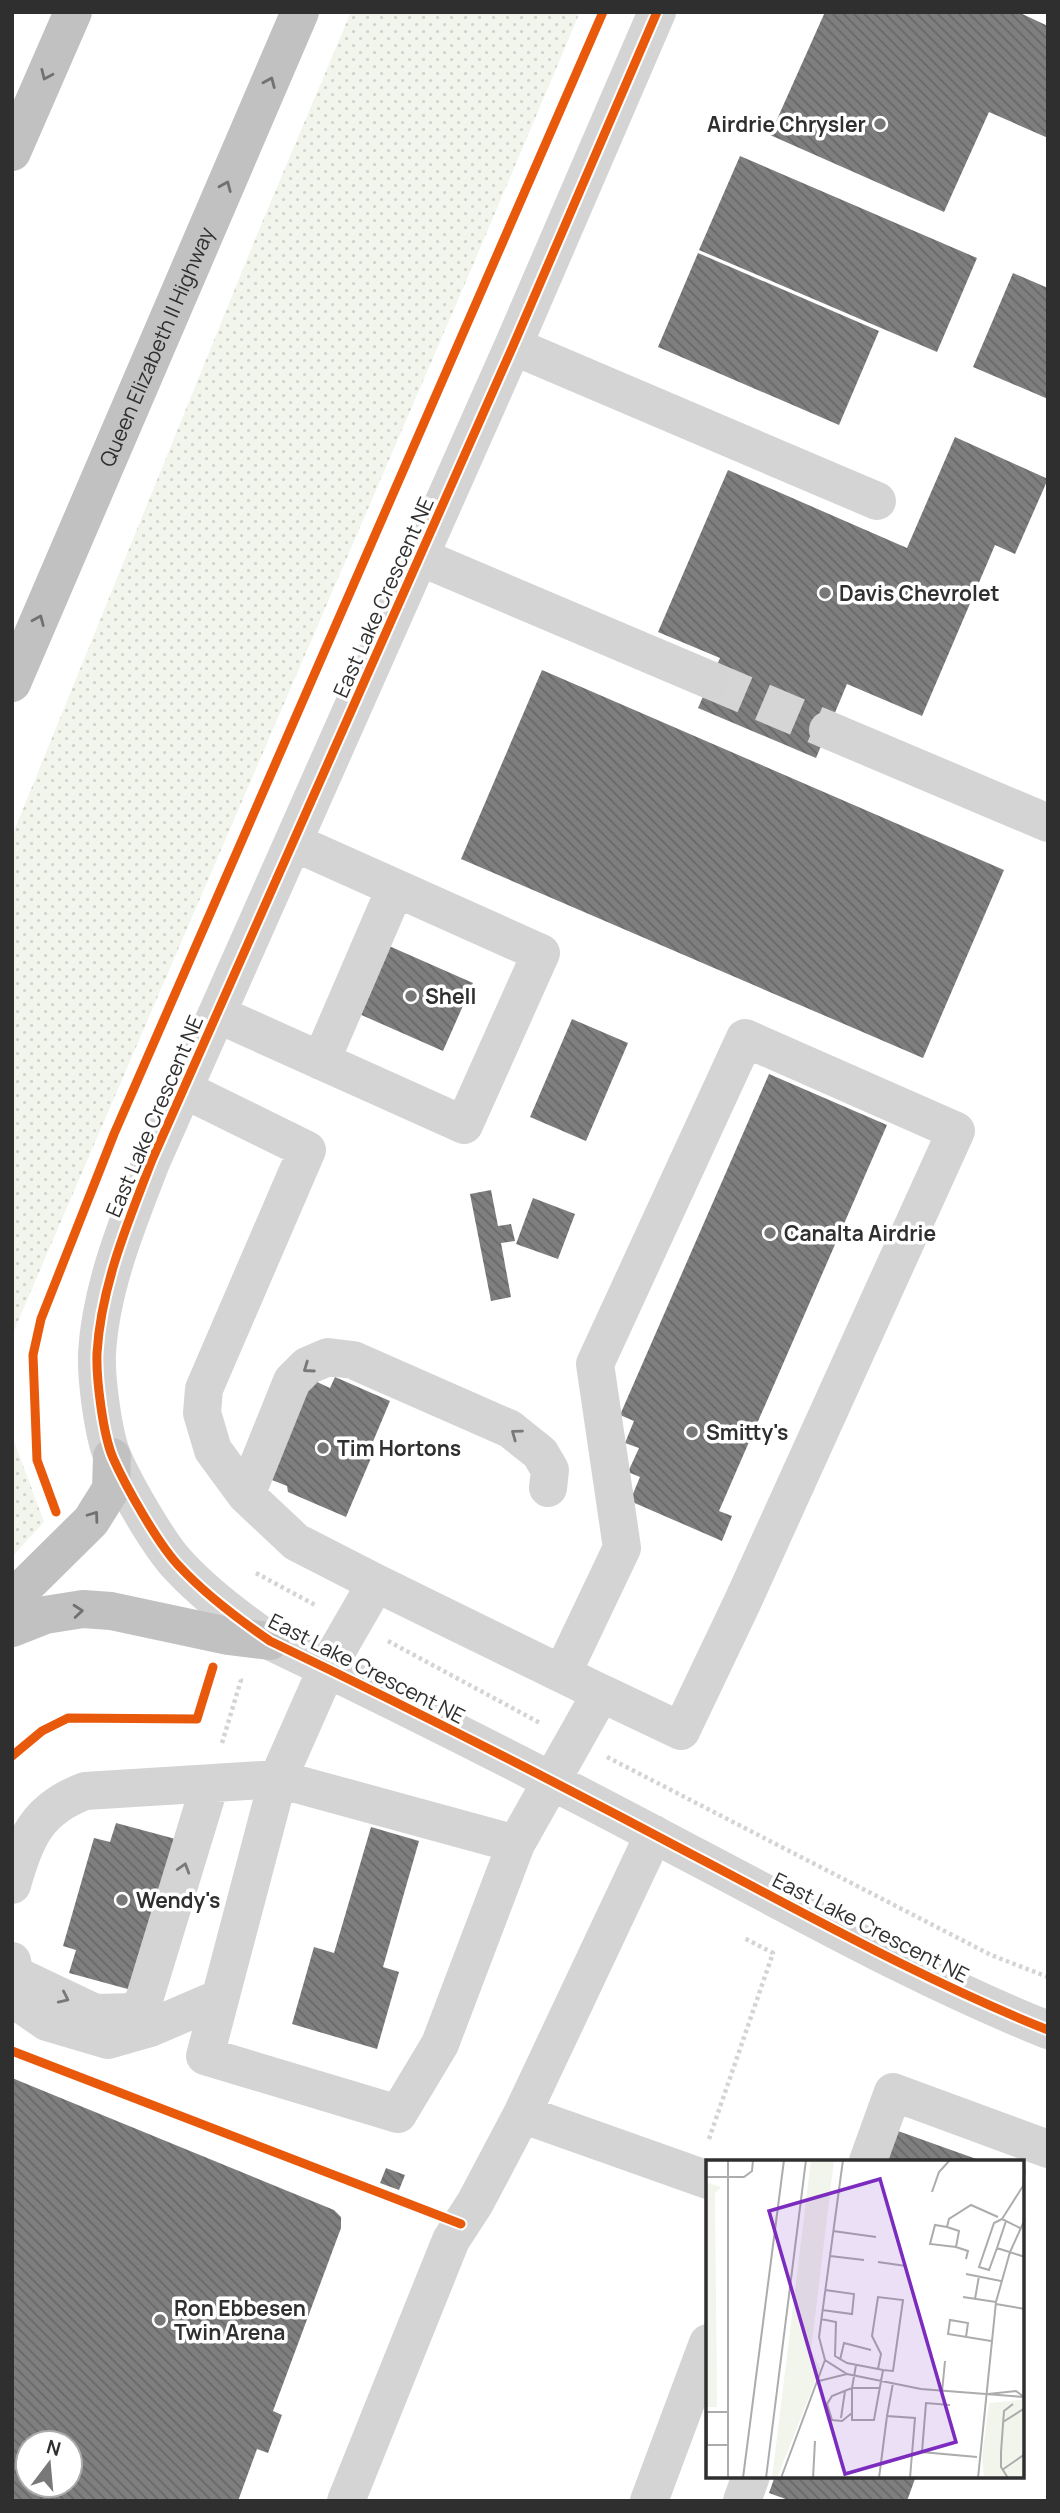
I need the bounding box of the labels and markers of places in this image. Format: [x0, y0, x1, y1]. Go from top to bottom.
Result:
place label: Airdrie Chrysler [707, 110, 866, 138]
marker: Airdrie Chrysler [872, 116, 888, 132]
place label: Davis Chevrolet [839, 579, 1000, 607]
marker: Davis Chevrolet [817, 585, 833, 601]
place label: Shell [425, 982, 476, 1010]
marker: Shell [403, 988, 419, 1004]
place label: Canalta Airdrie [784, 1219, 936, 1247]
marker: Canalta Airdrie [762, 1225, 778, 1241]
place label: Smitty's [706, 1418, 788, 1446]
marker: Smitty's [684, 1424, 700, 1440]
place label: Tim Hortons [337, 1434, 461, 1462]
marker: Tim Hortons [315, 1440, 331, 1456]
place label: Wendy's [136, 1886, 220, 1914]
marker: Wendy's [114, 1892, 130, 1908]
place label: Ron Ebbesen Twin Arena [174, 2294, 306, 2346]
marker: Ron Ebbesen Twin Arena [152, 2312, 168, 2328]

